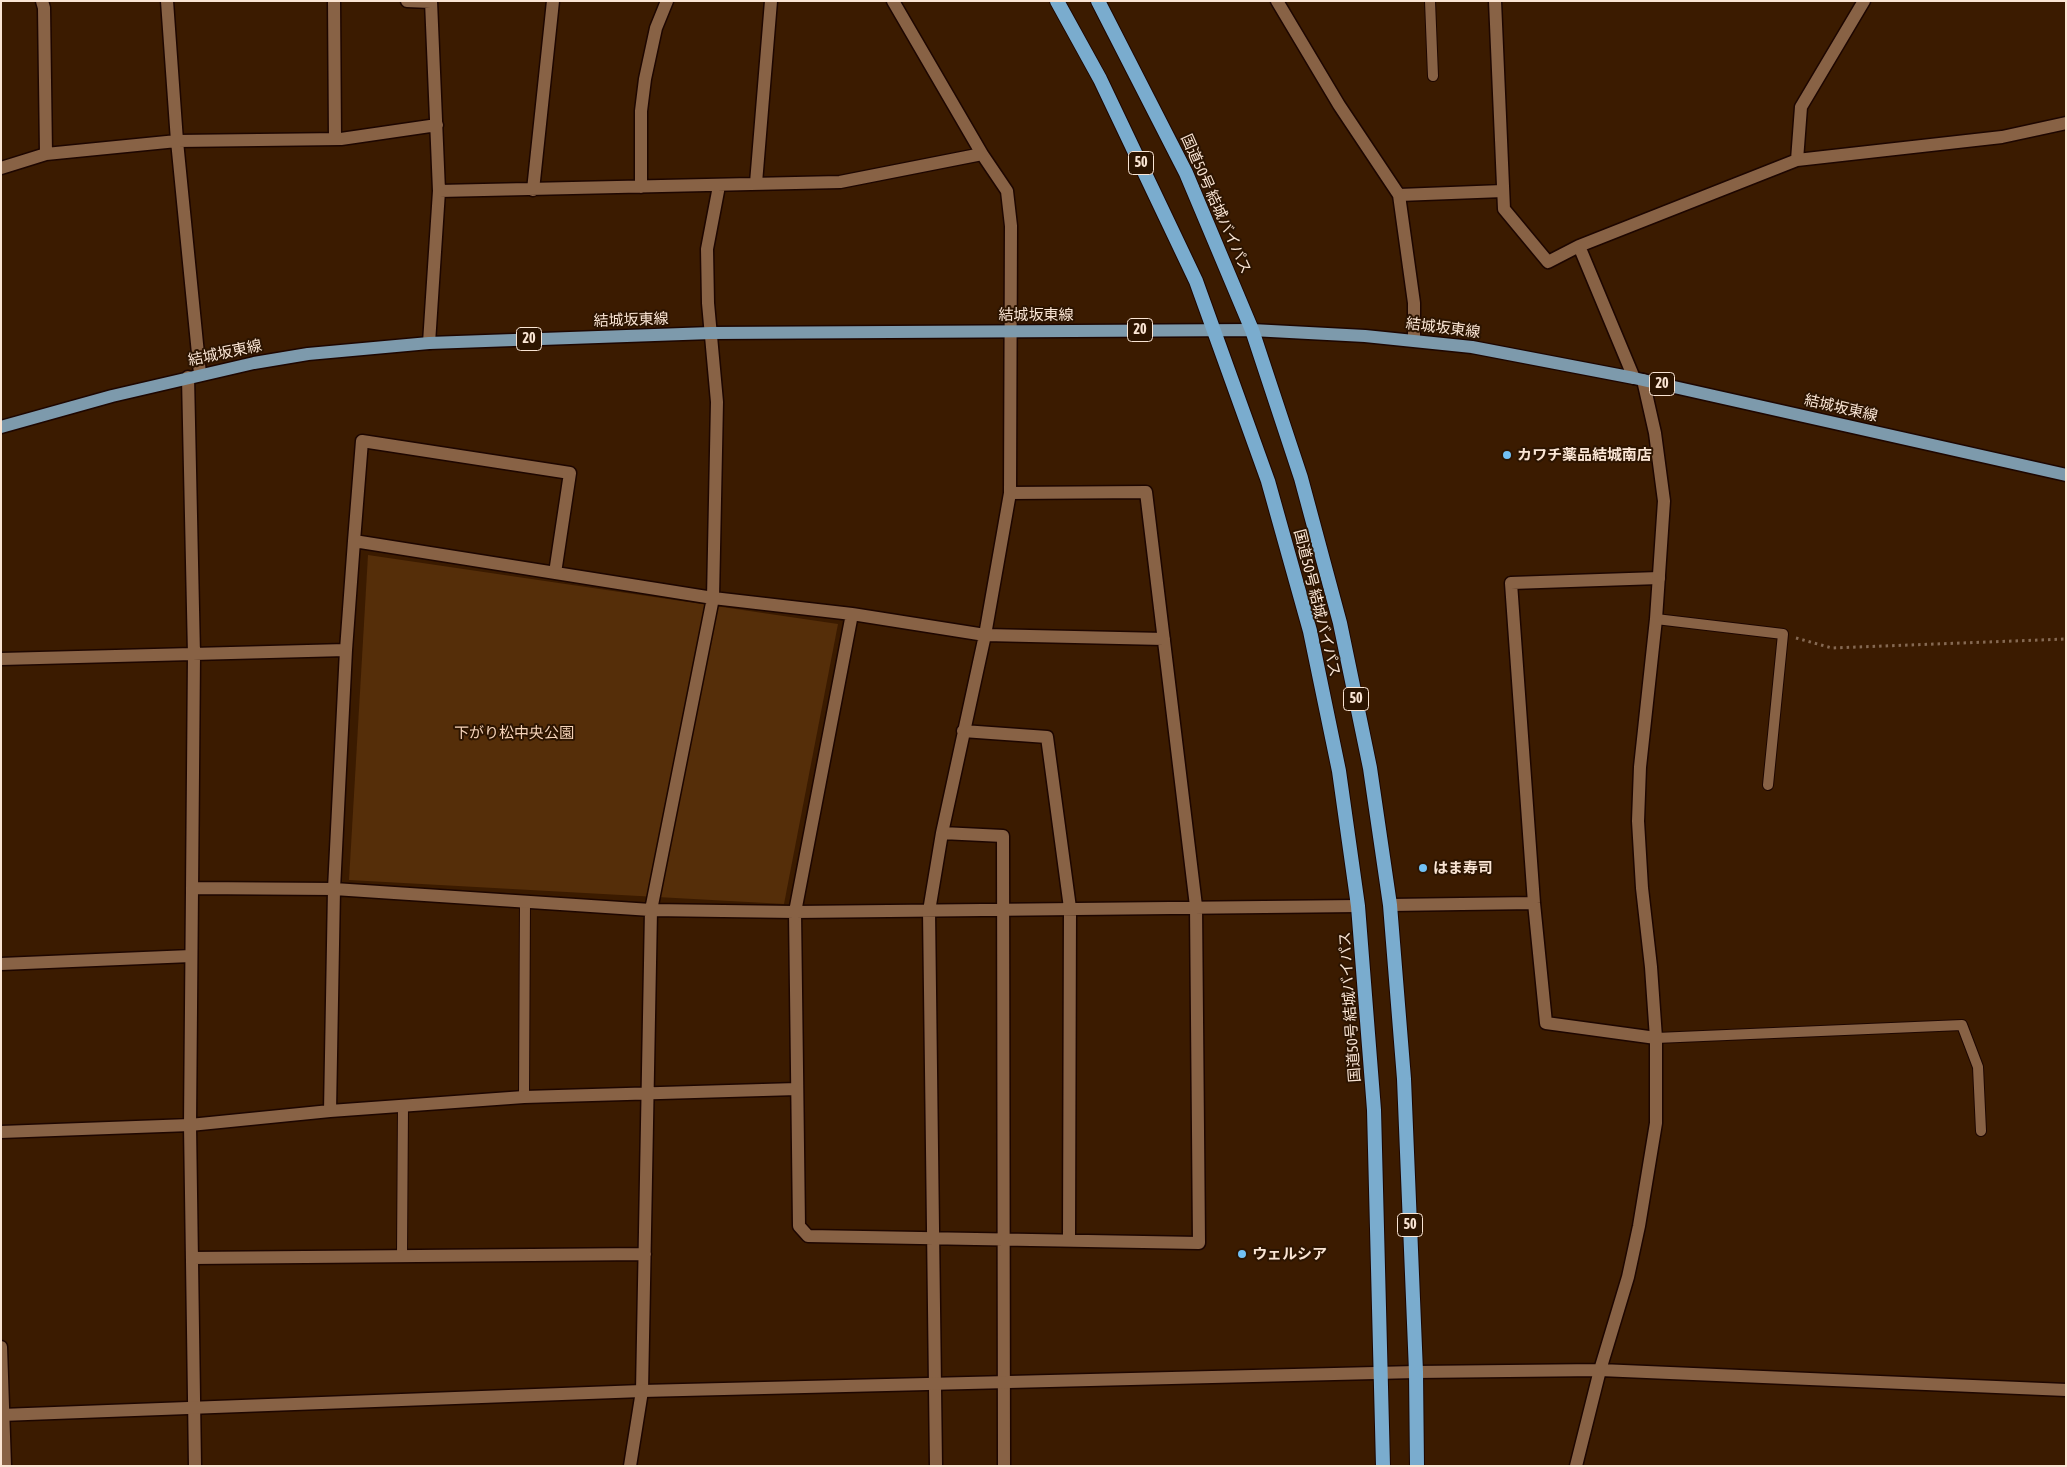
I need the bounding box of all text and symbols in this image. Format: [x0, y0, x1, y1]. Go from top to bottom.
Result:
street label: 国道50号 結城バイパス [1177, 131, 1255, 277]
road number: 50 [1128, 152, 1154, 174]
street label: 結城坂東線 [999, 306, 1073, 324]
street label: 結城坂東線 [593, 310, 669, 330]
street label: 結城坂東線 [1405, 314, 1481, 342]
road number: 20 [1128, 318, 1152, 342]
road number: 20 [516, 328, 542, 350]
street label: 結城坂東線 [186, 336, 264, 370]
road number: 20 [1650, 372, 1674, 396]
street label: 結城坂東線 [1802, 391, 1880, 425]
place label: カワチ薬品結城南店 [1517, 446, 1652, 464]
marker: カワチ薬品結城南店 [1501, 449, 1513, 461]
street label: 国道50号 結城バイパス [1290, 527, 1344, 679]
road number: 50 [1344, 688, 1368, 711]
park label: 下がり松中央公園 [454, 724, 574, 742]
place label: はま寿司 [1433, 859, 1493, 877]
marker: はま寿司 [1417, 862, 1429, 874]
street label: 国道50号 結城バイパス [1336, 931, 1364, 1083]
road number: 50 [1398, 1214, 1422, 1236]
place label: ウェルシア [1252, 1245, 1327, 1263]
marker: ウェルシア [1236, 1248, 1248, 1260]

